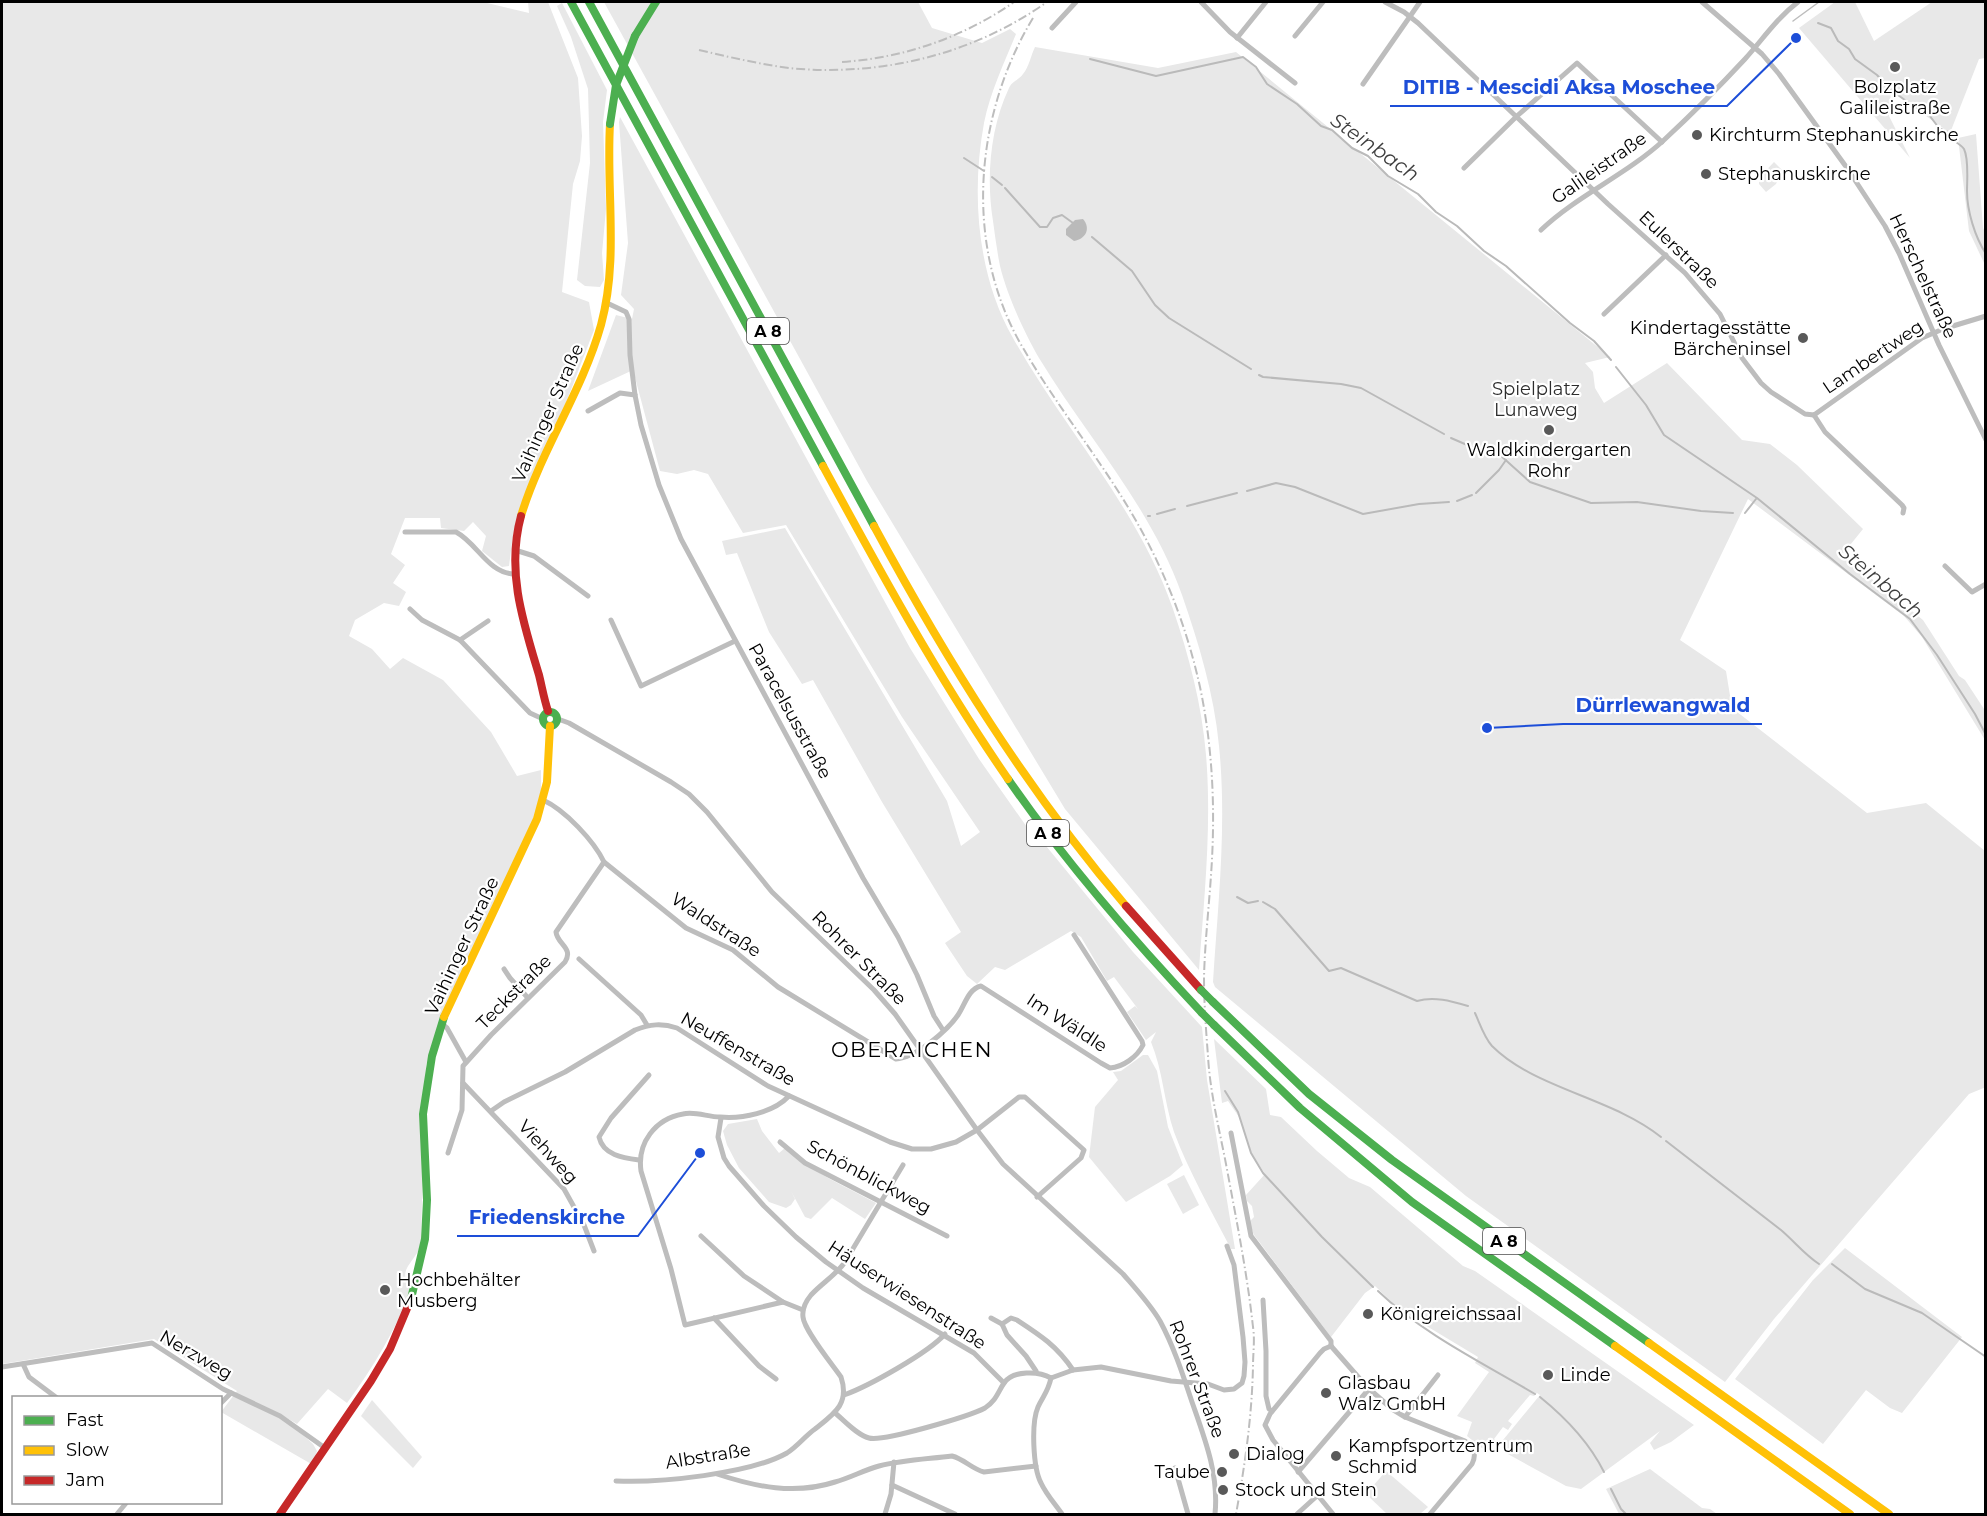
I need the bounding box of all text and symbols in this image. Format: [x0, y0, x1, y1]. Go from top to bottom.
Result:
marker: Bolzplatz Galileistraße [1888, 60, 1902, 74]
callout: DITIB - Mescidi Aksa Moschee [1390, 68, 1727, 106]
text: DITIB - Mescidi Aksa Moschee [1403, 75, 1715, 99]
place label: Bolzplatz Galileistraße [1840, 76, 1951, 119]
water label: Steinbach [1326, 108, 1424, 186]
place label: Kirchturm Stephanuskirche [1709, 124, 1959, 146]
street label: Galileistraße [1547, 127, 1651, 209]
marker: Kirchturm Stephanuskirche [1690, 128, 1704, 142]
place label: Stephanuskirche [1718, 163, 1871, 185]
marker: Stephanuskirche [1699, 167, 1713, 181]
street label: Eulerstraße [1634, 206, 1724, 294]
street label: Herschelstraße [1884, 210, 1962, 342]
street label: Lambertweg [1818, 315, 1928, 399]
place label: Kindertagesstätte Bärcheninsel [1630, 317, 1791, 360]
road number: A 8 [747, 318, 789, 344]
marker: Kindertagesstätte Bärcheninsel [1796, 331, 1810, 345]
street label: Vaihinger Straße [507, 340, 589, 486]
park label: Spielplatz Lunaweg [1492, 378, 1580, 421]
marker: Waldkindergarten Rohr [1542, 423, 1556, 437]
place label: Waldkindergarten Rohr [1467, 439, 1631, 482]
water label: Steinbach [1834, 539, 1928, 623]
street label: Paracelsusstraße [744, 639, 836, 783]
callout: Dürrlewangwald [1563, 686, 1762, 724]
text: Dürrlewangwald [1576, 693, 1750, 717]
road number: A 8 [1027, 820, 1069, 846]
street label: Vaihinger Straße [420, 873, 504, 1019]
street label: Waldstraße [667, 888, 765, 962]
street label: Rohrer Straße [807, 906, 911, 1010]
street label: Teckstraße [472, 950, 556, 1034]
street label: Im Wäldle [1023, 989, 1112, 1057]
street label: Neuffenstraße [677, 1007, 799, 1091]
district label: OBERAICHEN [831, 1037, 993, 1062]
street label: Viehweg [513, 1115, 583, 1189]
street label: Schönblickweg [803, 1135, 935, 1219]
callout: Friedenskirche [457, 1198, 638, 1236]
text: Friedenskirche [469, 1205, 625, 1229]
road number: A 8 [1483, 1228, 1525, 1254]
street label: Häuserwiesenstraße [824, 1236, 990, 1354]
place label: Hochbehälter Musberg [397, 1269, 521, 1312]
marker: Hochbehälter Musberg [378, 1283, 392, 1297]
place label: Königreichssaal [1380, 1303, 1522, 1325]
marker: Königreichssaal [1361, 1307, 1375, 1321]
street label: Rohrer Straße [1164, 1317, 1230, 1441]
street label: Nerzweg [156, 1325, 236, 1385]
place label: Linde [1560, 1364, 1611, 1386]
marker: Linde [1541, 1368, 1555, 1382]
place label: Glasbau Walz GmbH [1338, 1372, 1446, 1415]
marker: Glasbau Walz GmbH [1319, 1386, 1333, 1400]
legend [12, 1396, 222, 1504]
text: Fast [66, 1409, 104, 1431]
place label: Kampfsportzentrum Schmid [1348, 1435, 1533, 1478]
street label: Albstraße [664, 1438, 752, 1474]
text: Slow [66, 1439, 109, 1461]
place label: Dialog [1246, 1443, 1305, 1465]
marker: Dialog [1227, 1447, 1241, 1461]
marker: Kampfsportzentrum Schmid [1329, 1449, 1343, 1463]
place label: Taube [1154, 1461, 1210, 1483]
marker: Taube [1215, 1465, 1229, 1479]
text: Jam [65, 1469, 105, 1491]
place label: Stock und Stein [1235, 1479, 1377, 1501]
marker: Stock und Stein [1216, 1483, 1230, 1497]

